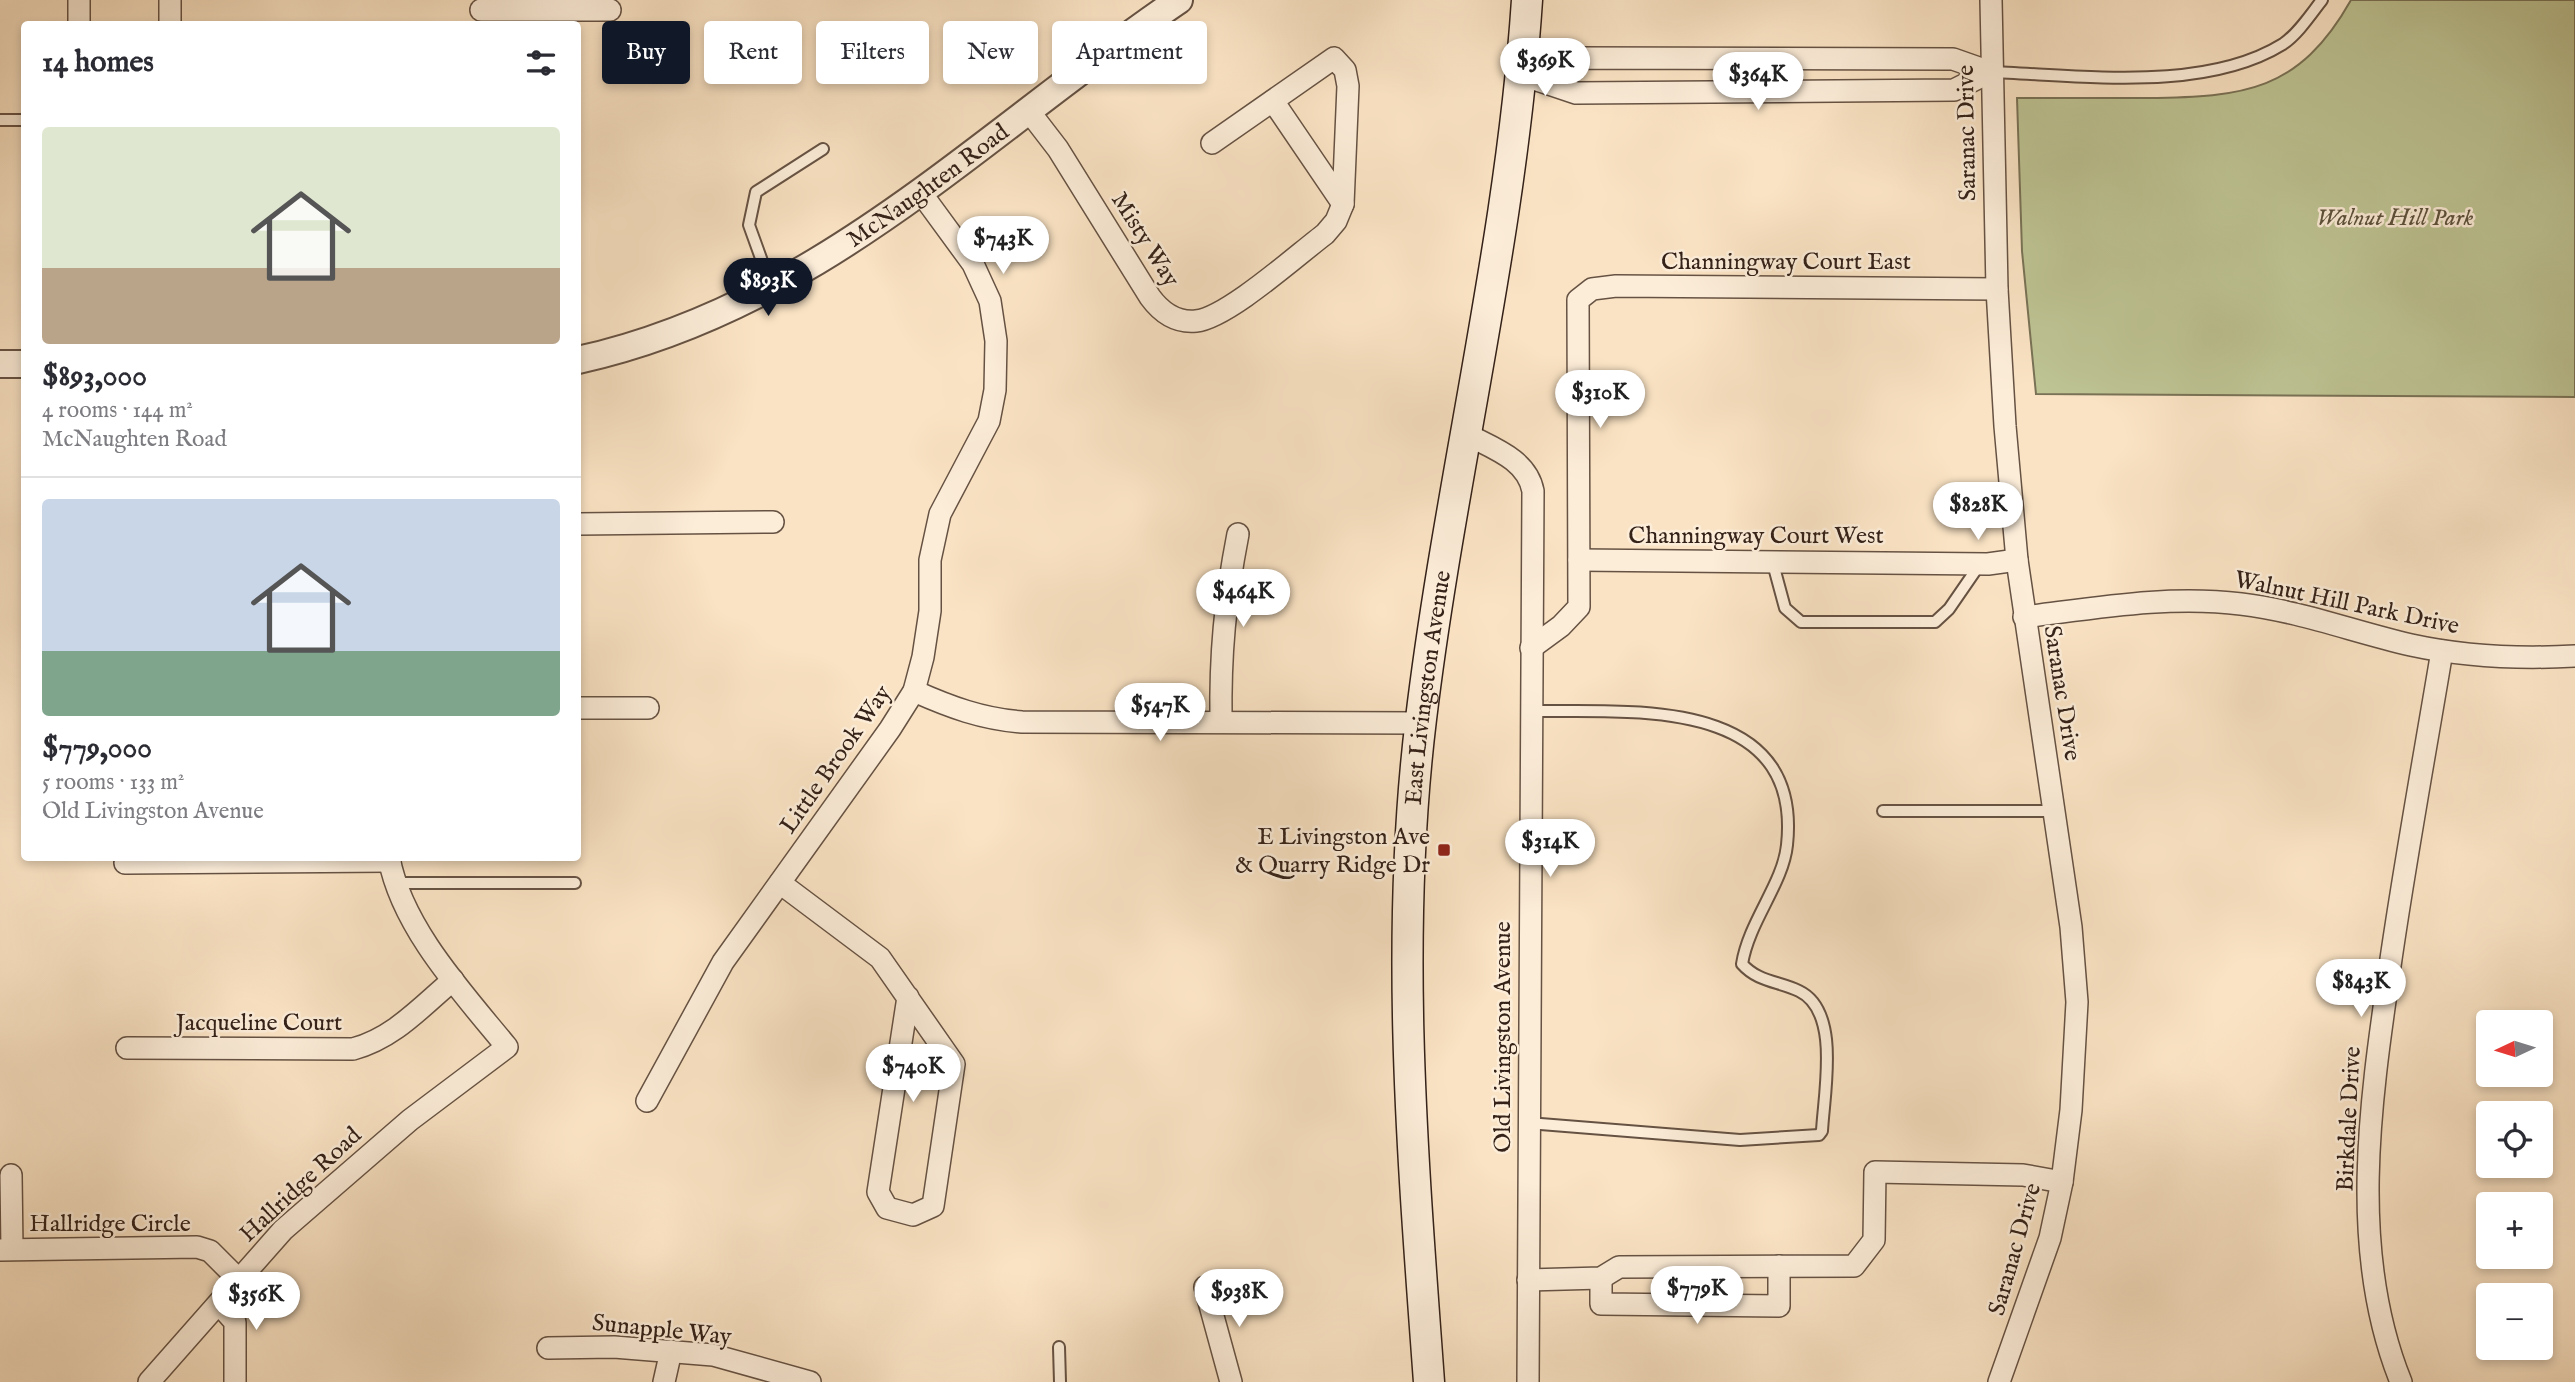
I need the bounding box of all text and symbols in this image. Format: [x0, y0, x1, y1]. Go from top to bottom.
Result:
chip: Buy [602, 21, 690, 84]
chip: Rent [704, 21, 802, 84]
chip: Filters [816, 21, 929, 84]
chip: New [943, 21, 1038, 84]
chip: Apartment [1052, 21, 1207, 84]
pin: $369K [1496, 38, 1594, 98]
text: 14 homes [42, 44, 154, 82]
icon: filters [522, 44, 560, 82]
text: $369K [1516, 46, 1574, 75]
pin: $364K [1709, 52, 1807, 112]
text: $364K [1729, 60, 1787, 89]
street label: Saranac Drive [1951, 64, 1984, 201]
street label: McNaughten Road [841, 117, 1016, 255]
icon: home [238, 173, 364, 299]
street label: Misty Way [1103, 187, 1186, 293]
park label: Walnut Hill Park [2317, 203, 2474, 234]
pin: $743K [954, 216, 1052, 276]
text: $743K [973, 224, 1033, 253]
street label: Channingway Court East [1661, 247, 1911, 278]
pin: $893K [719, 258, 817, 318]
text: $893K [739, 266, 797, 295]
text: $893,000 [42, 358, 147, 396]
pin: $310K [1551, 370, 1649, 430]
text: $310K [1571, 378, 1629, 407]
text: 4 rooms · 144 m² [42, 396, 193, 425]
text: McNaughten Road [42, 425, 227, 454]
pin: $828K [1929, 482, 2027, 542]
text: $828K [1949, 490, 2007, 519]
street label: Channingway Court West [1628, 521, 1884, 552]
icon: home [238, 545, 364, 671]
street label: Walnut Hill Park Drive [2231, 564, 2462, 642]
street label: East Livingston Avenue [1399, 568, 1459, 806]
pin: $464K [1194, 570, 1292, 629]
text: $464K [1212, 577, 1274, 606]
street label: Saranac Drive [2036, 623, 2088, 763]
street label: Little Brook Way [773, 679, 899, 840]
pin: $547K [1111, 684, 1209, 743]
text: $547K [1131, 691, 1189, 720]
text: $779,000 [42, 730, 152, 768]
text: 5 rooms · 133 m² [42, 768, 185, 797]
text: Old Livingston Avenue [42, 797, 264, 826]
pin: $314K [1501, 820, 1599, 879]
place label: E Livingston Ave & Quarry Ridge Dr [1235, 822, 1430, 881]
text: $314K [1521, 827, 1579, 856]
marker: E Livingston Ave & Quarry Ridge Dr [1436, 842, 1452, 858]
street label: Old Livingston Avenue [1488, 921, 1519, 1153]
pin: $843K [2312, 960, 2410, 1019]
text: $843K [2332, 967, 2390, 996]
street label: Jacqueline Court [173, 1008, 342, 1039]
north arrow [2476, 1010, 2553, 1087]
map controls [2476, 1010, 2553, 1360]
pin: $740K [864, 1044, 962, 1104]
street label: Birkdale Drive [2330, 1046, 2369, 1193]
text: $740K [882, 1052, 944, 1081]
button: locate [2476, 1101, 2553, 1178]
street label: Hallridge Road [234, 1121, 369, 1249]
street label: Saranac Drive [1982, 1180, 2049, 1319]
button: + [2476, 1192, 2553, 1269]
street label: Hallridge Circle [29, 1209, 191, 1240]
pin: $779K [1648, 1266, 1746, 1326]
pin: $938K [1190, 1270, 1288, 1329]
pin: $356K [207, 1272, 305, 1332]
text: $779K [1667, 1274, 1727, 1303]
text: $938K [1210, 1277, 1268, 1306]
text: $356K [228, 1280, 284, 1309]
button: − [2476, 1283, 2553, 1360]
street label: Sunapple Way [591, 1308, 733, 1353]

